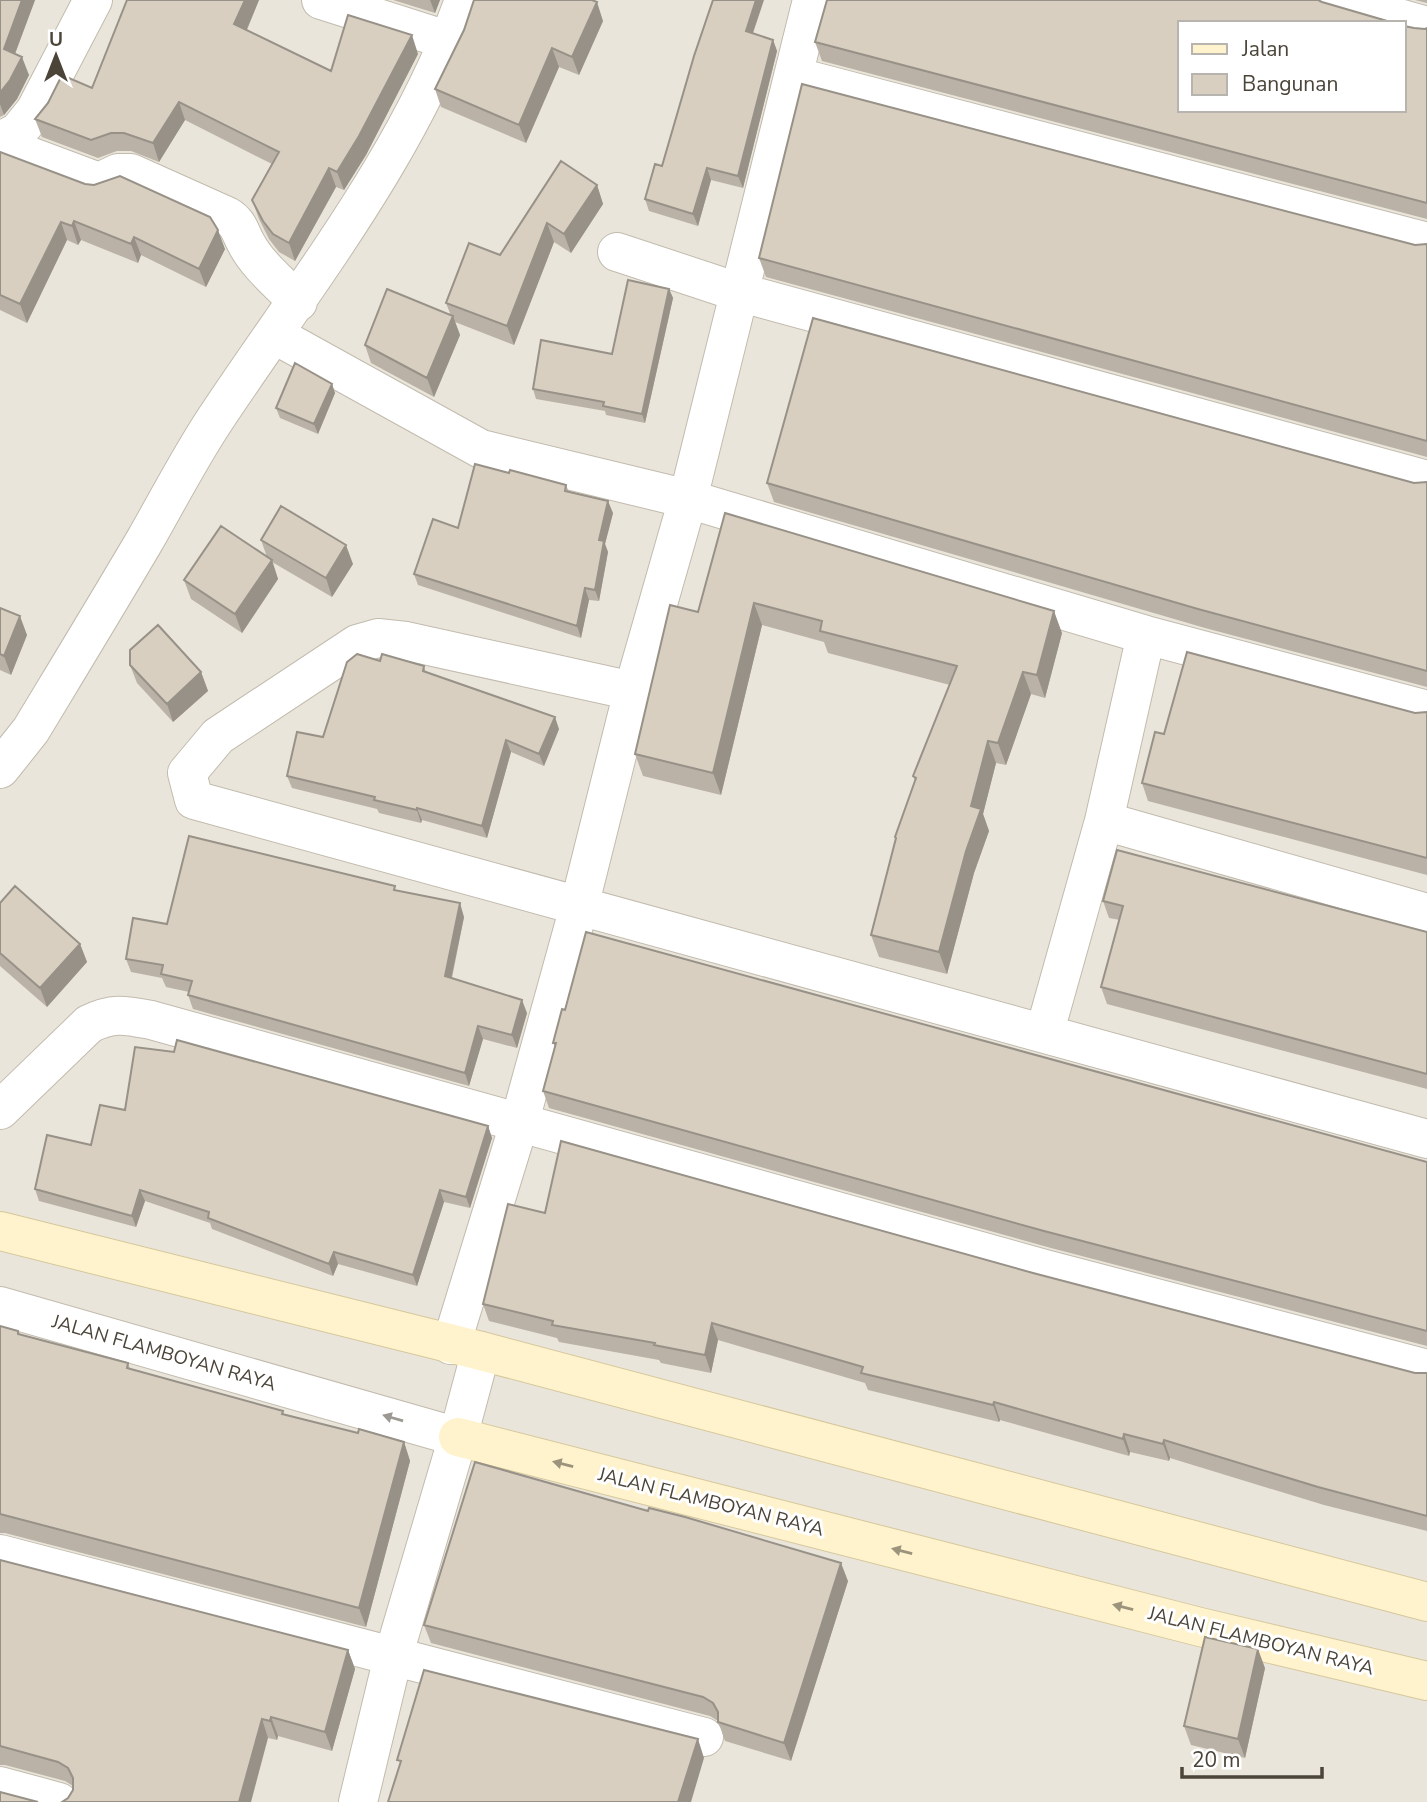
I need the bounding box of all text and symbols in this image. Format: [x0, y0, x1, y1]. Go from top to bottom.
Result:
north arrow [21, 21, 91, 91]
legend [1178, 21, 1406, 112]
text: U [49, 27, 63, 53]
text: Jalan [1241, 35, 1289, 63]
text: Bangunan [1242, 70, 1338, 98]
street label: JALAN FLAMBOYAN RAYA [48, 1308, 279, 1397]
one-way arrow [381, 1412, 403, 1423]
one-way arrow [552, 1458, 574, 1469]
street label: JALAN FLAMBOYAN RAYA [594, 1461, 827, 1543]
one-way arrow [891, 1545, 913, 1556]
street label: JALAN FLAMBOYAN RAYA [1144, 1600, 1377, 1682]
one-way arrow [1111, 1601, 1133, 1612]
scale bar [1182, 1736, 1322, 1780]
text: 20 m [1192, 1746, 1241, 1774]

